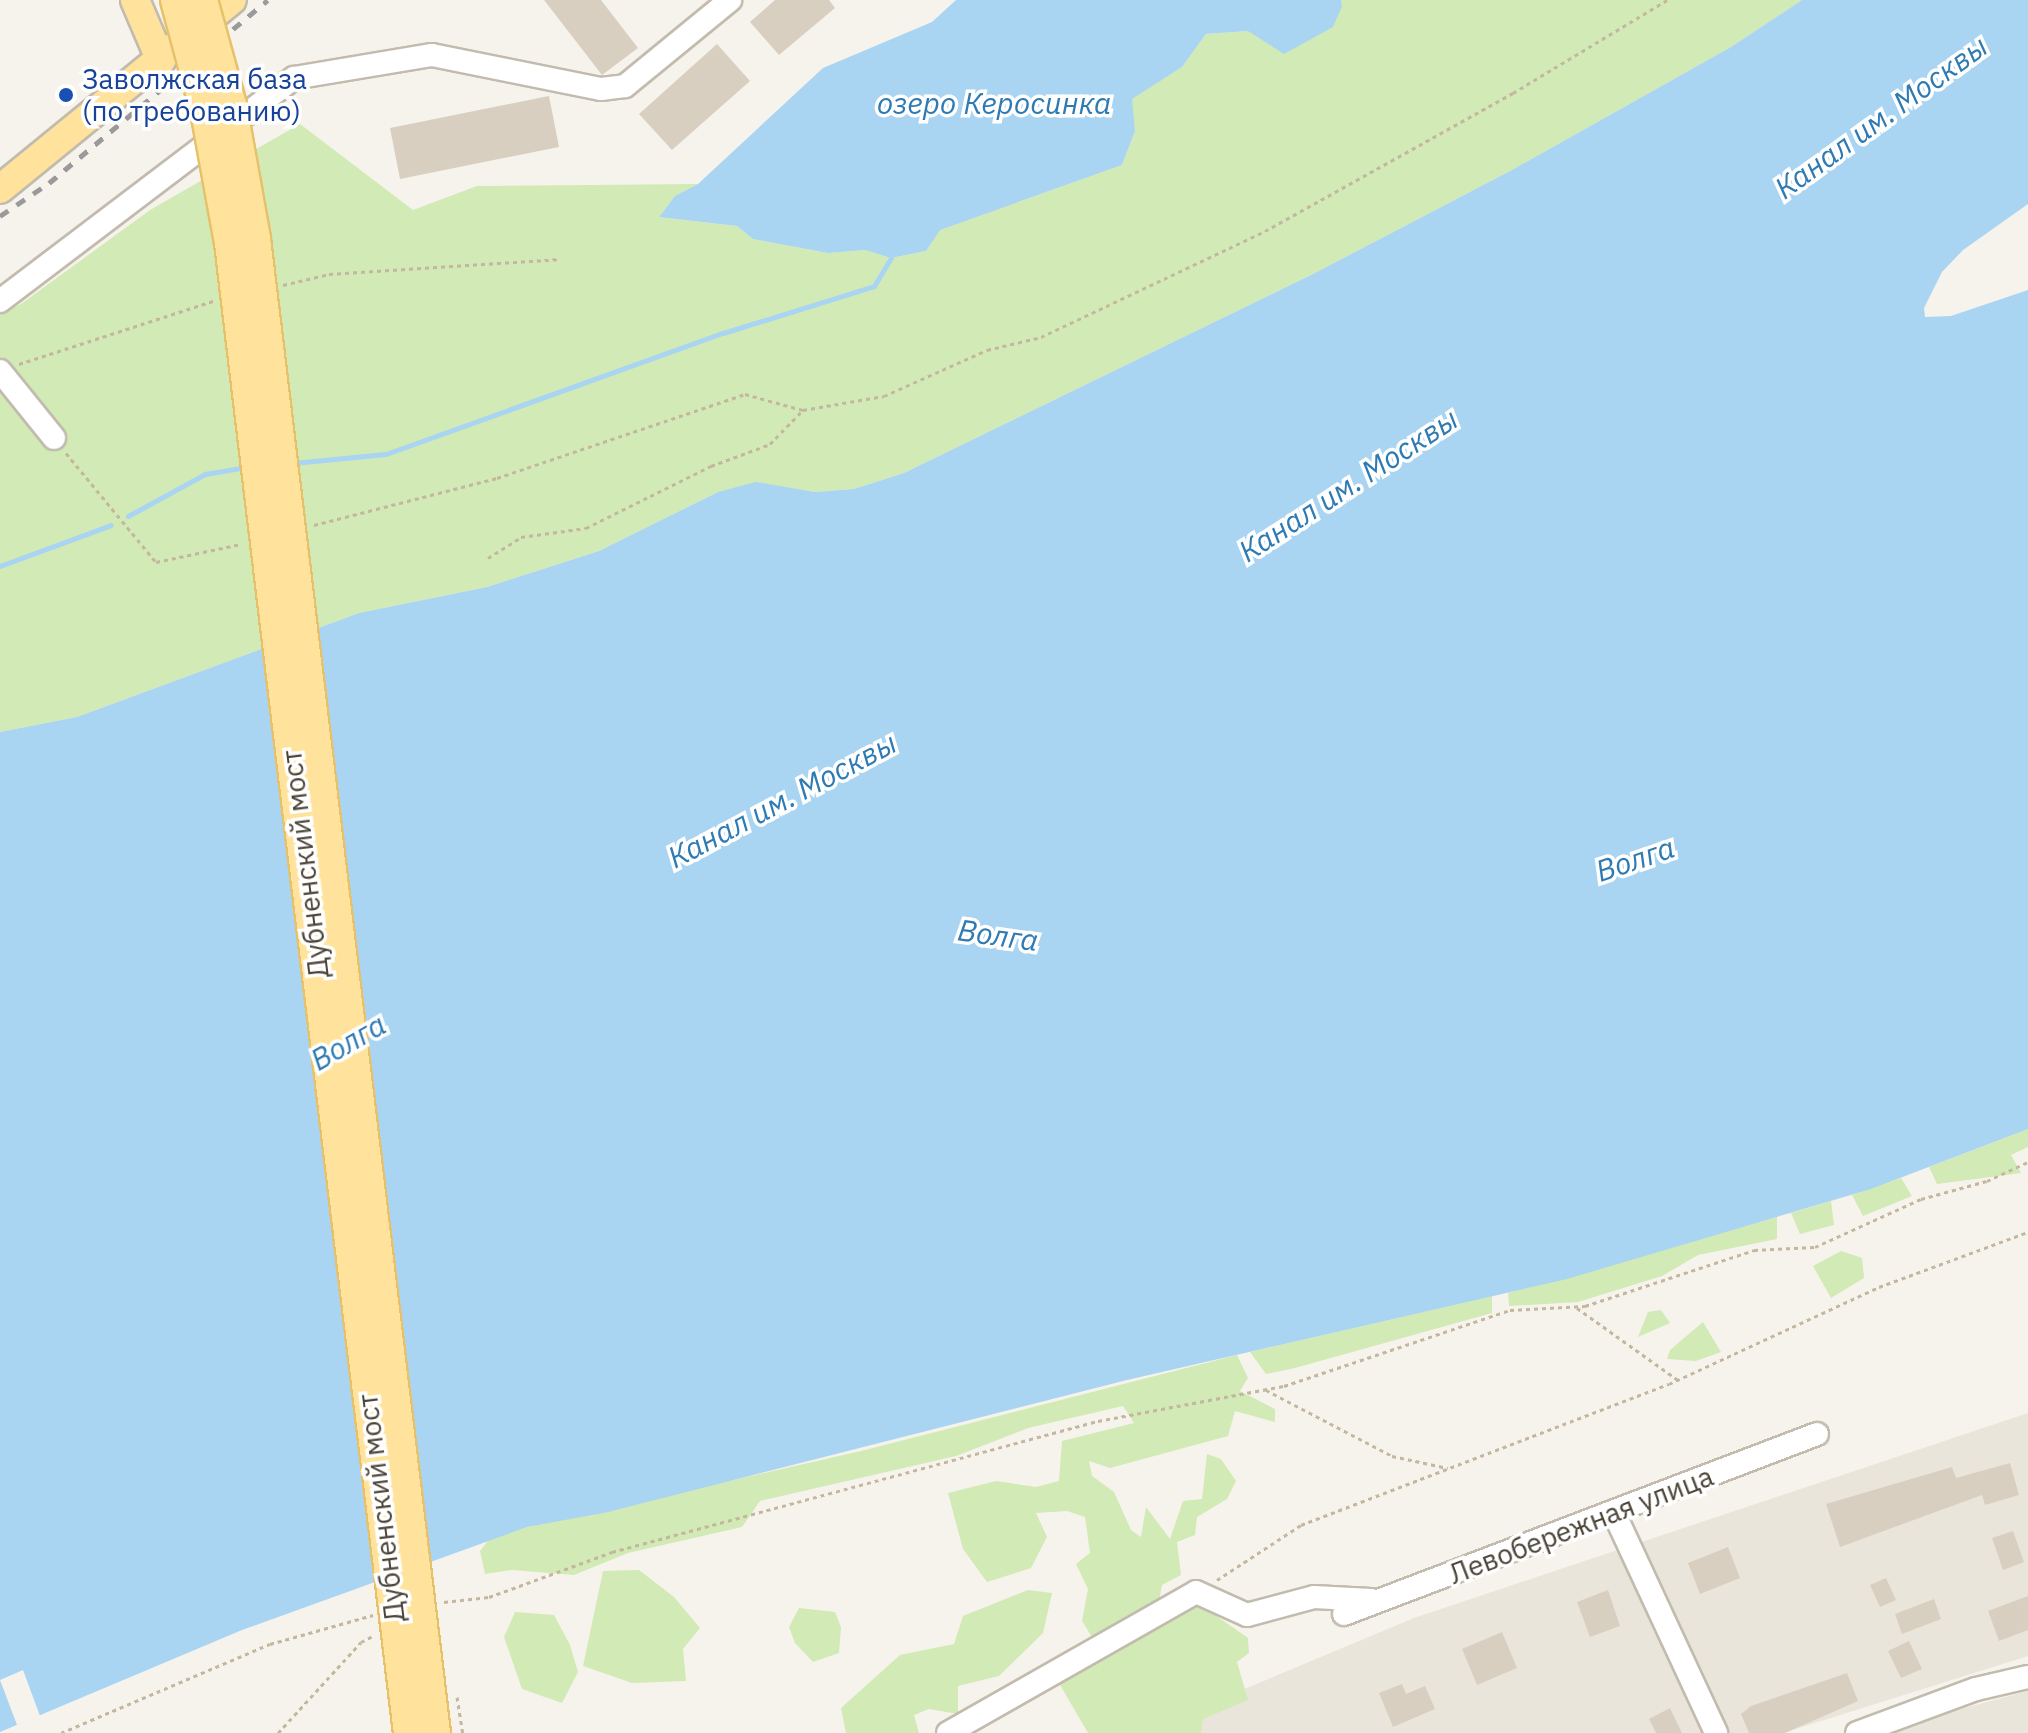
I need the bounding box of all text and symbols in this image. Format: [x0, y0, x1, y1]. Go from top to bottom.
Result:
water label: Канал им. Москвы [1768, 28, 1994, 206]
place label: Заволжская база (по требованию) [82, 62, 307, 128]
water label: озеро Керосинка [877, 85, 1111, 121]
marker: Заволжская база (по требованию) [57, 86, 75, 104]
water label: Канал им. Москвы [1232, 401, 1464, 569]
water label: Канал им. Москвы [661, 725, 903, 875]
street label: Дубненский мост [274, 748, 336, 980]
water label: Волга [1591, 829, 1679, 889]
water label: Волга [955, 912, 1041, 958]
water label: Волга [304, 1006, 392, 1078]
street label: Дубненский мост [350, 1392, 412, 1624]
street label: Левобережная улица [1444, 1459, 1718, 1591]

